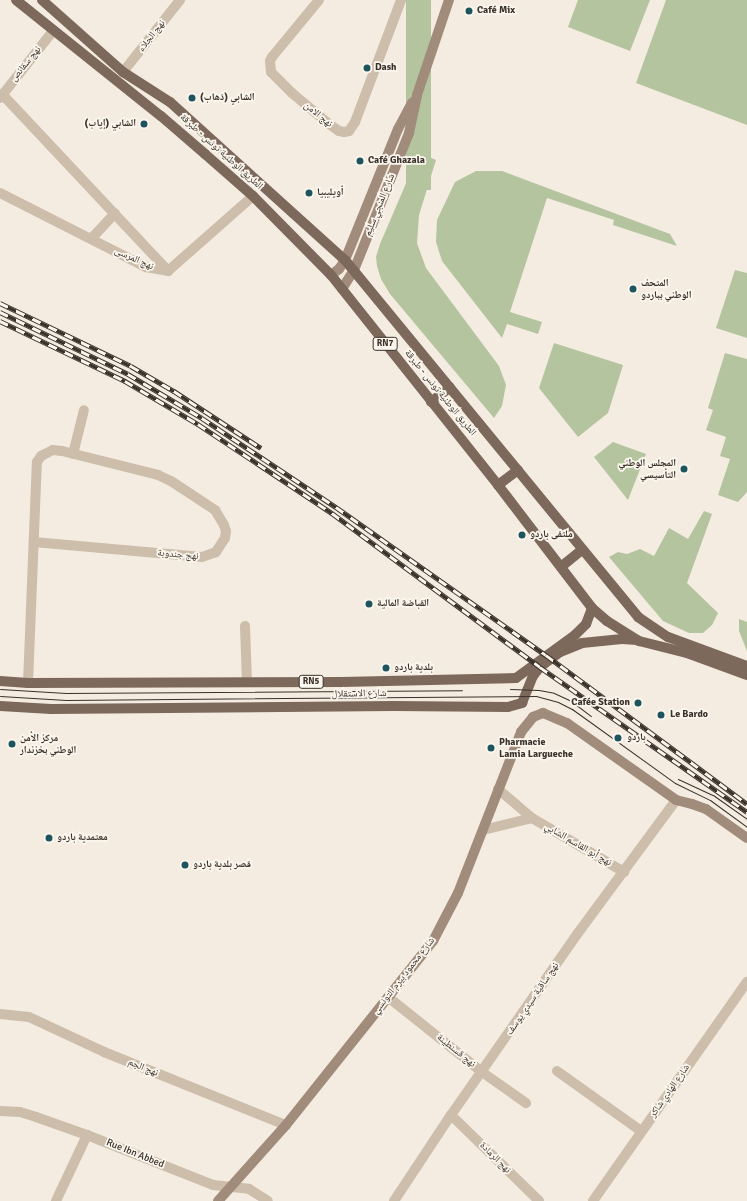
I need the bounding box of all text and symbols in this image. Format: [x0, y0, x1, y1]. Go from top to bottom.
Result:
place label: Café Mix [477, 5, 515, 17]
marker: Café Mix [464, 6, 474, 16]
street label: نهج الجلاء [136, 18, 168, 54]
street label: نهج سقانص [8, 44, 44, 84]
place label: Dash [375, 62, 397, 74]
marker: Dash [362, 63, 372, 73]
place label: الشابي (ذهاب) [200, 92, 255, 104]
marker: الشابي (ذهاب) [187, 93, 197, 103]
street label: نهج الامن [301, 100, 335, 130]
street label: الطريق الوطنية تونس - طبرقة [177, 112, 265, 192]
place label: الشابي (إياب) [85, 118, 136, 130]
marker: الشابي (إياب) [139, 119, 149, 129]
place label: Café Ghazala [368, 155, 425, 167]
marker: Café Ghazala [355, 156, 365, 166]
street label: شارع المنجي سليم [362, 172, 398, 238]
place label: أويليبيا [317, 187, 344, 199]
marker: أويليبيا [304, 188, 314, 198]
street label: نهج المرسى [113, 245, 155, 273]
place label: المتحف الوطني بباردو [641, 277, 691, 300]
marker: المتحف الوطني بباردو [628, 284, 638, 294]
road number: RN7 [372, 337, 398, 351]
street label: الطريق الوطنية تونس - طبرقة [402, 348, 478, 438]
place label: المجلس الوطني التأسيسي [619, 457, 676, 480]
marker: المجلس الوطني التأسيسي [679, 464, 689, 474]
place label: ملتقى باردو [530, 529, 573, 541]
marker: ملتقى باردو [517, 530, 527, 540]
street label: نهج جندوبة [157, 547, 199, 563]
place label: القباضة المالية [377, 598, 429, 610]
marker: القباضة المالية [364, 599, 374, 609]
place label: بلدية باردو [394, 662, 433, 674]
marker: بلدية باردو [381, 663, 391, 673]
road number: RN5 [298, 675, 324, 689]
street label: شارع الاستقلال [331, 688, 387, 700]
place label: Cafée Station [571, 697, 630, 709]
marker: Cafée Station [633, 698, 643, 708]
marker: Le Bardo [655, 709, 667, 721]
place label: Le Bardo [670, 709, 708, 721]
place label: مركز الأمن الوطني بخزندار [20, 732, 76, 756]
marker: باردو [612, 732, 624, 744]
place label: باردو [627, 732, 646, 744]
place label: Pharmacie Lamia Largueche [499, 736, 573, 760]
marker: مركز الأمن الوطني بخزندار [7, 739, 17, 749]
marker: Pharmacie Lamia Largueche [486, 743, 496, 753]
street label: نهج أبو القاسم الشابي [542, 821, 614, 869]
place label: معتمدية باردو [57, 832, 108, 844]
marker: معتمدية باردو [44, 833, 54, 843]
place label: قصر بلدية باردو [193, 859, 251, 871]
marker: قصر بلدية باردو [180, 860, 190, 870]
street label: شارع محمود بيرم التونسي [370, 935, 438, 1017]
street label: نهج ساقية سيدي يوسف [504, 960, 562, 1038]
street label: نهج قسنطينة [434, 1032, 478, 1070]
street label: نهج الجم [126, 1056, 160, 1080]
street label: شارع الهادي شاكر [647, 1062, 693, 1120]
street label: Rue Ibn Abbed [104, 1137, 166, 1171]
street label: نهج الرمادة [477, 1140, 513, 1176]

